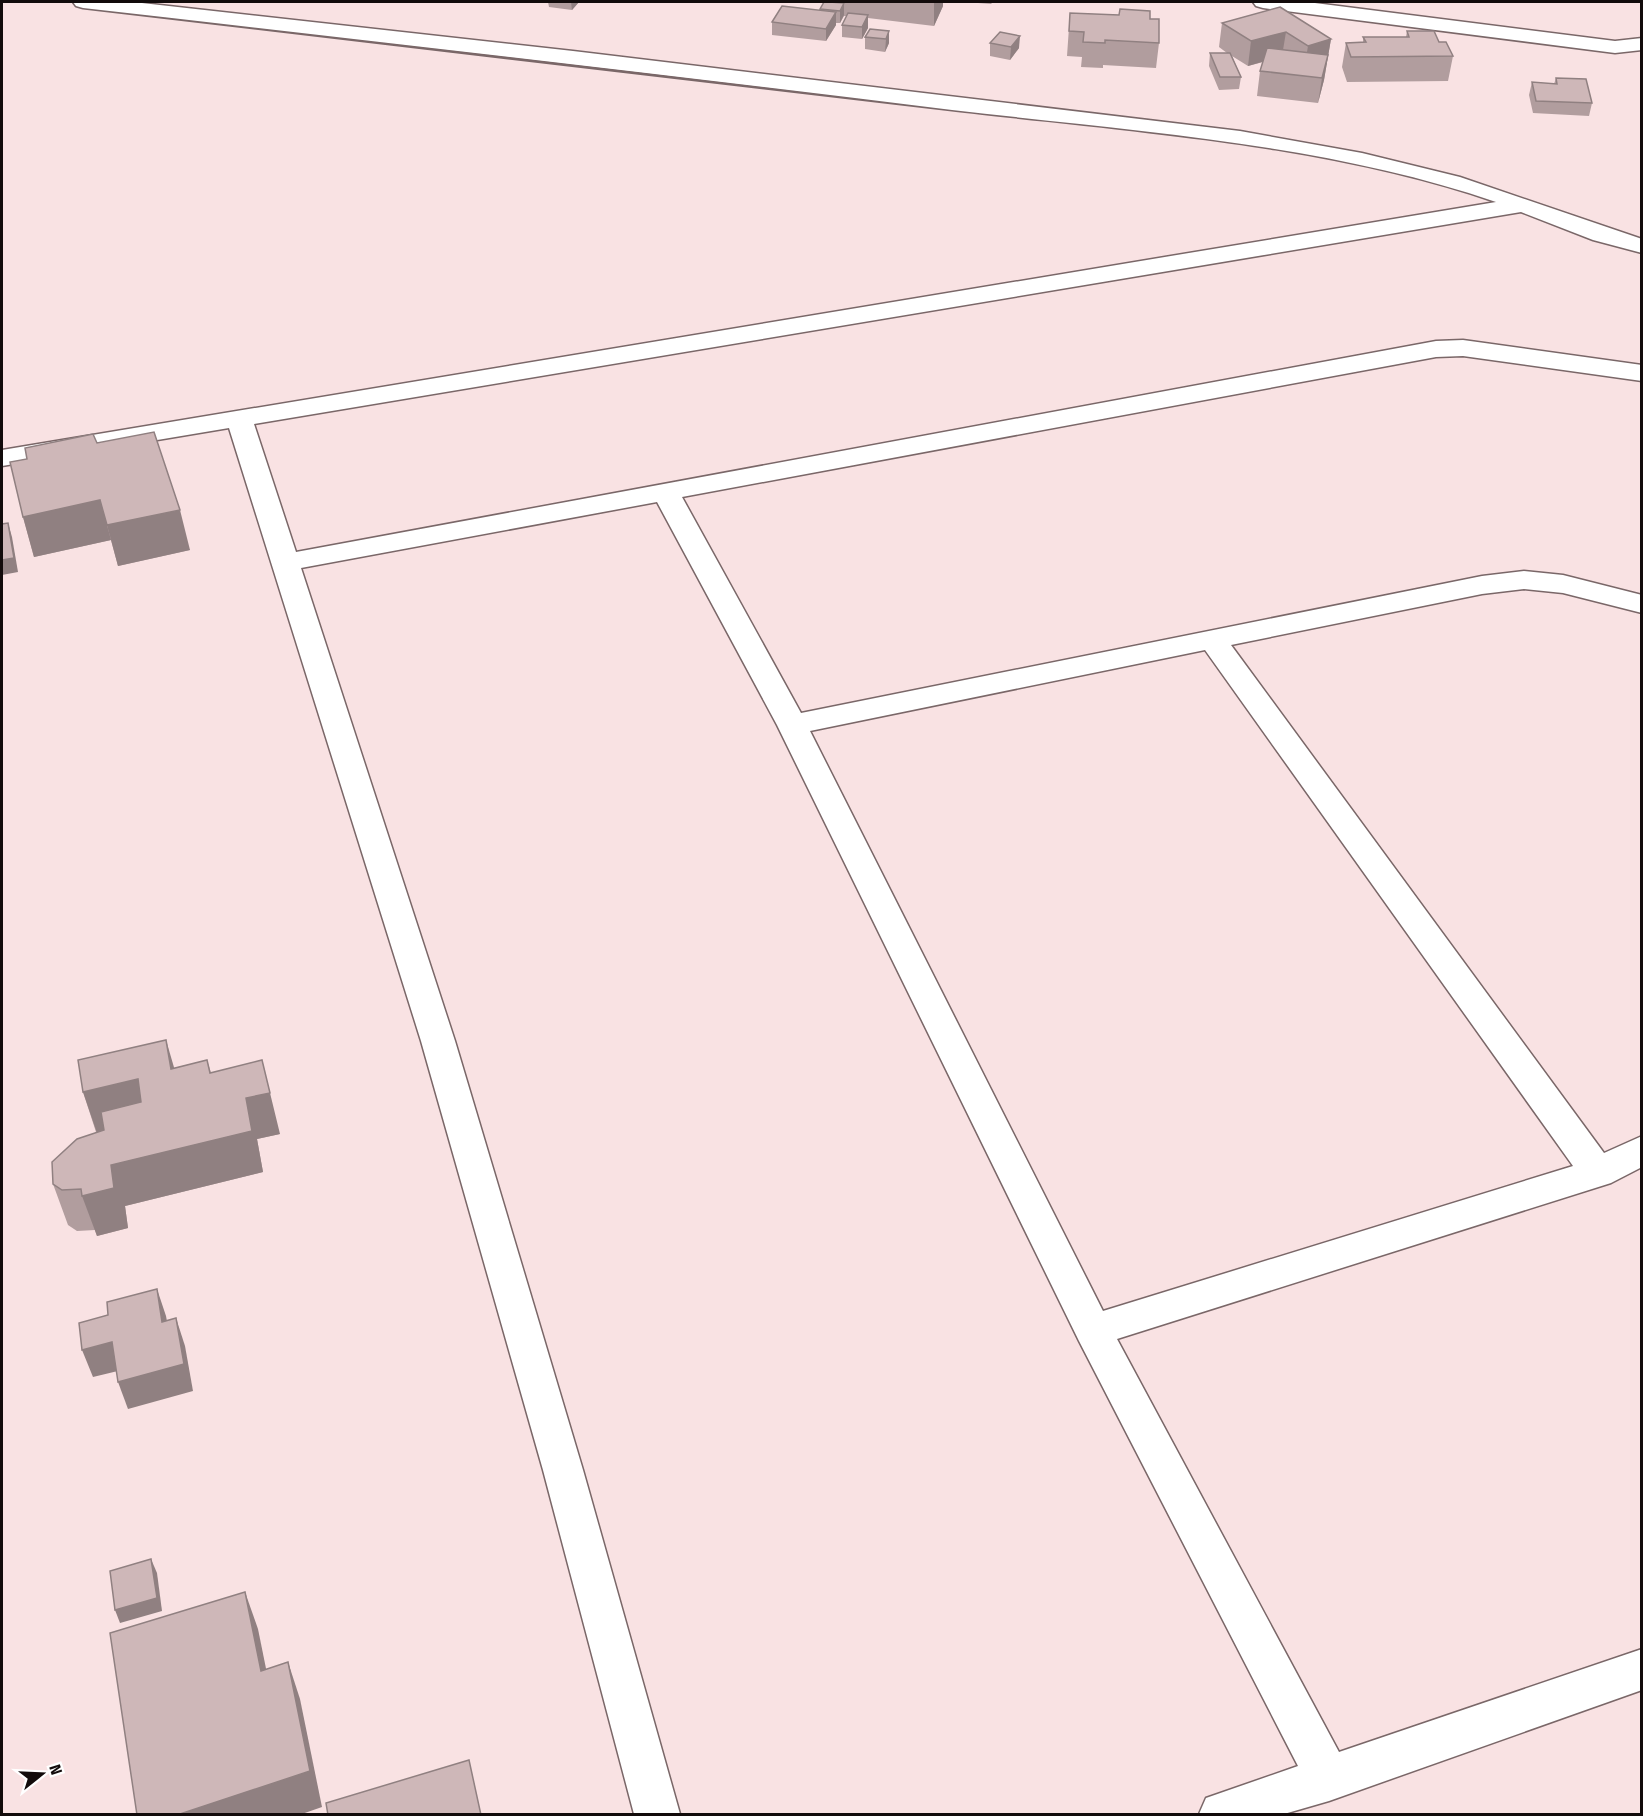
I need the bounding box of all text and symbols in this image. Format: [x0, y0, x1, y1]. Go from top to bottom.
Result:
north arrow [12, 1744, 72, 1804]
text: N [45, 1762, 66, 1777]

